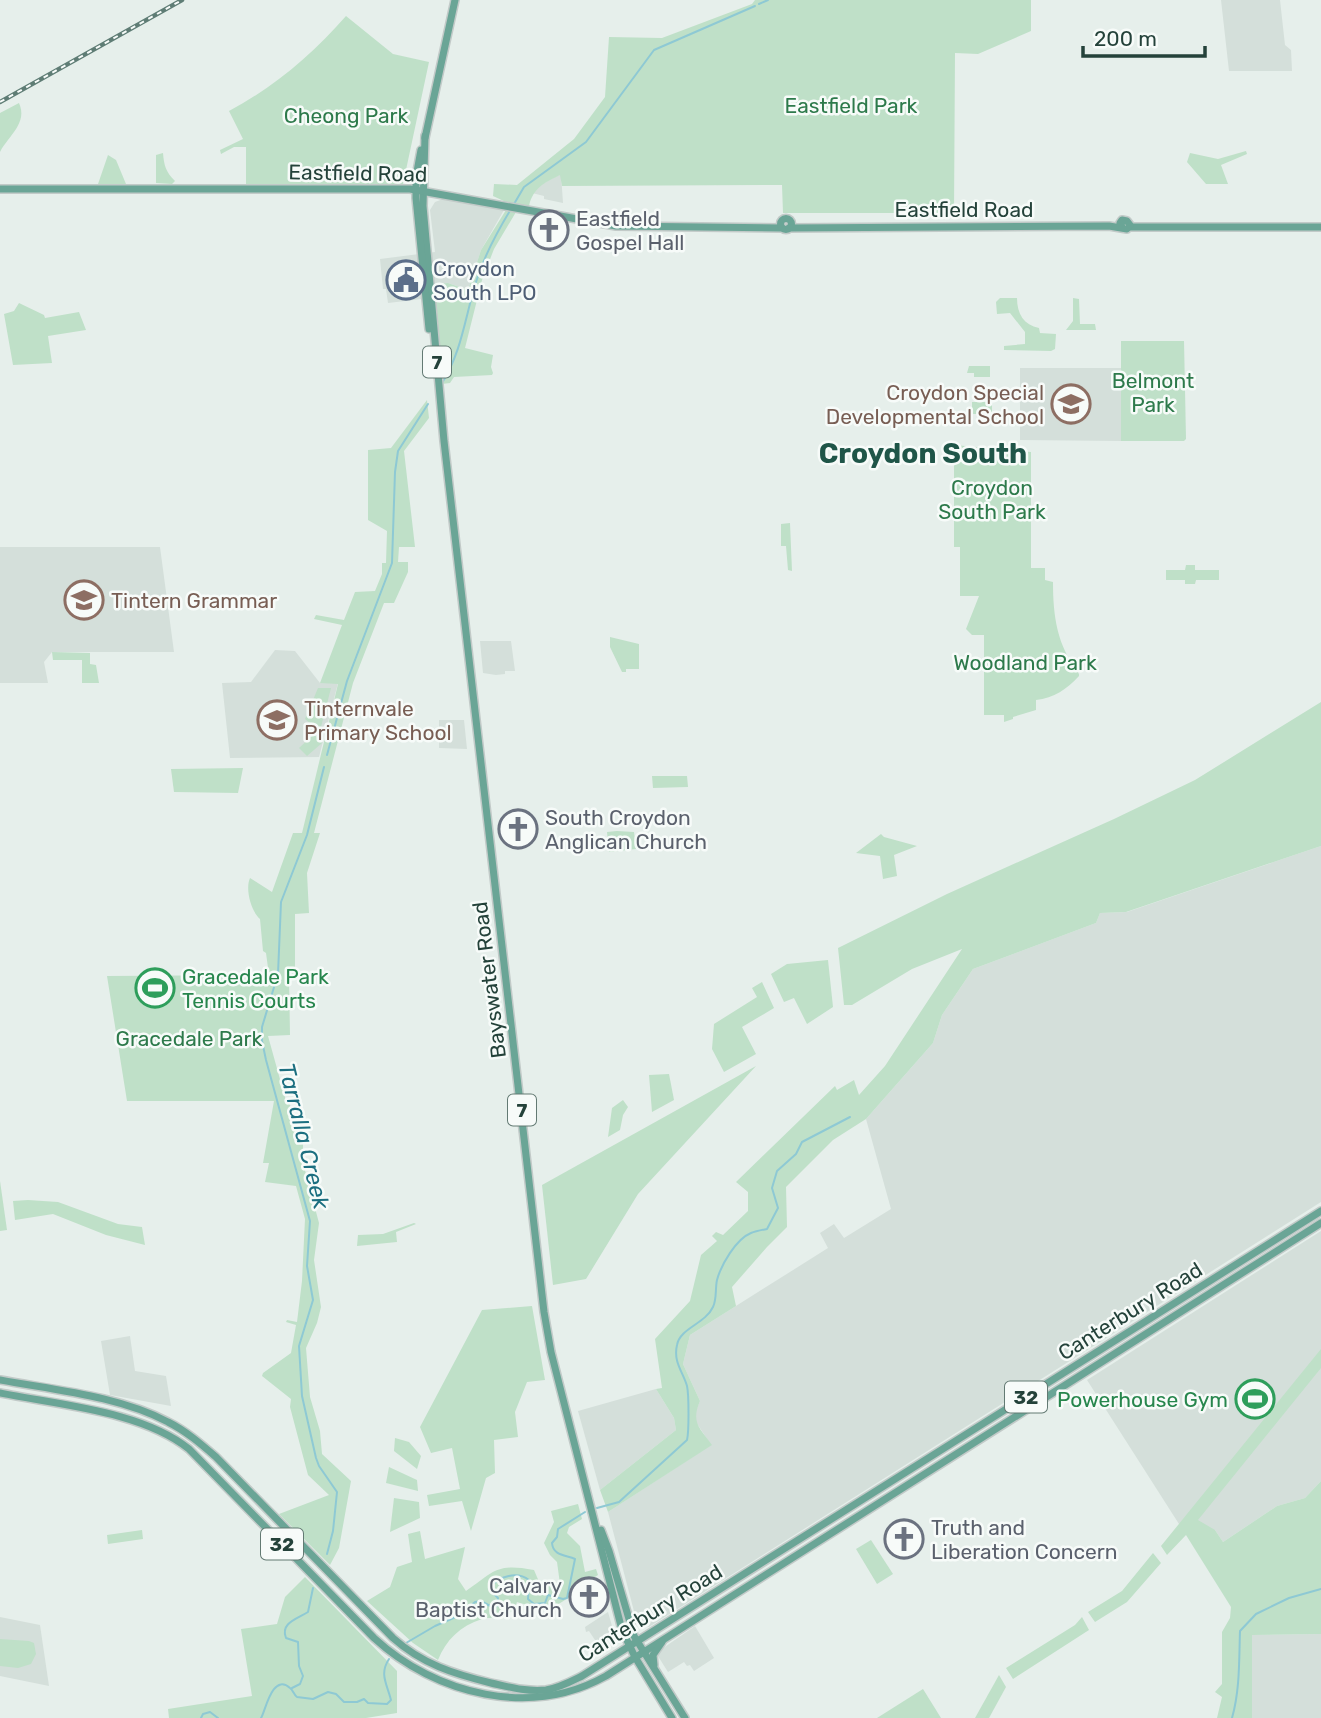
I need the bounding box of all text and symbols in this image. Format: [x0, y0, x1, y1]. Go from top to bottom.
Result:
scale bar [1083, 14, 1206, 58]
text: 200 m [1094, 26, 1157, 51]
park label: Eastfield Park [785, 93, 918, 118]
park label: Cheong Park [284, 103, 409, 128]
street label: Eastfield Road [288, 159, 428, 187]
street label: Eastfield Road [894, 197, 1034, 222]
place label: Eastfield Gospel Hall [576, 206, 684, 255]
church icon: Eastfield Gospel Hall [528, 209, 570, 251]
place label: Croydon South LPO [433, 256, 536, 305]
public building icon: Croydon South LPO [385, 259, 427, 301]
road number: 7 [423, 346, 451, 378]
park label: Belmont Park [1112, 368, 1194, 417]
place label: Croydon Special Developmental School [826, 380, 1044, 429]
school or university icon: Croydon Special Developmental School [1050, 383, 1092, 425]
district label: Croydon South [819, 437, 1027, 470]
park label: Croydon South Park [938, 475, 1046, 524]
school or university icon: Tintern Grammar [63, 579, 105, 621]
place label: Tintern Grammar [111, 588, 277, 613]
park label: Woodland Park [953, 650, 1097, 675]
place label: Tinternvale Primary School [304, 696, 452, 745]
school or university icon: Tinternvale Primary School [256, 699, 298, 741]
place label: South Croydon Anglican Church [545, 805, 707, 854]
church icon: South Croydon Anglican Church [497, 808, 539, 850]
street label: Bayswater Road [467, 900, 511, 1060]
place label: Gracedale Park Tennis Courts [182, 964, 329, 1013]
sports icon: Gracedale Park Tennis Courts [134, 967, 176, 1009]
park label: Gracedale Park [116, 1026, 263, 1051]
water label: Tarralla Creek [272, 1060, 336, 1213]
road number: 7 [508, 1094, 536, 1126]
street label: Canterbury Road [1053, 1257, 1207, 1365]
sports icon: Powerhouse Gym [1234, 1378, 1276, 1420]
road number: 32 [1005, 1382, 1047, 1413]
place label: Powerhouse Gym [1057, 1387, 1228, 1412]
place label: Truth and Liberation Concern [931, 1515, 1118, 1564]
church icon: Truth and Liberation Concern [883, 1518, 925, 1560]
road number: 32 [261, 1528, 303, 1560]
street label: Canterbury Road [573, 1559, 727, 1667]
place label: Calvary Baptist Church [415, 1573, 562, 1622]
church icon: Calvary Baptist Church [568, 1576, 610, 1618]

